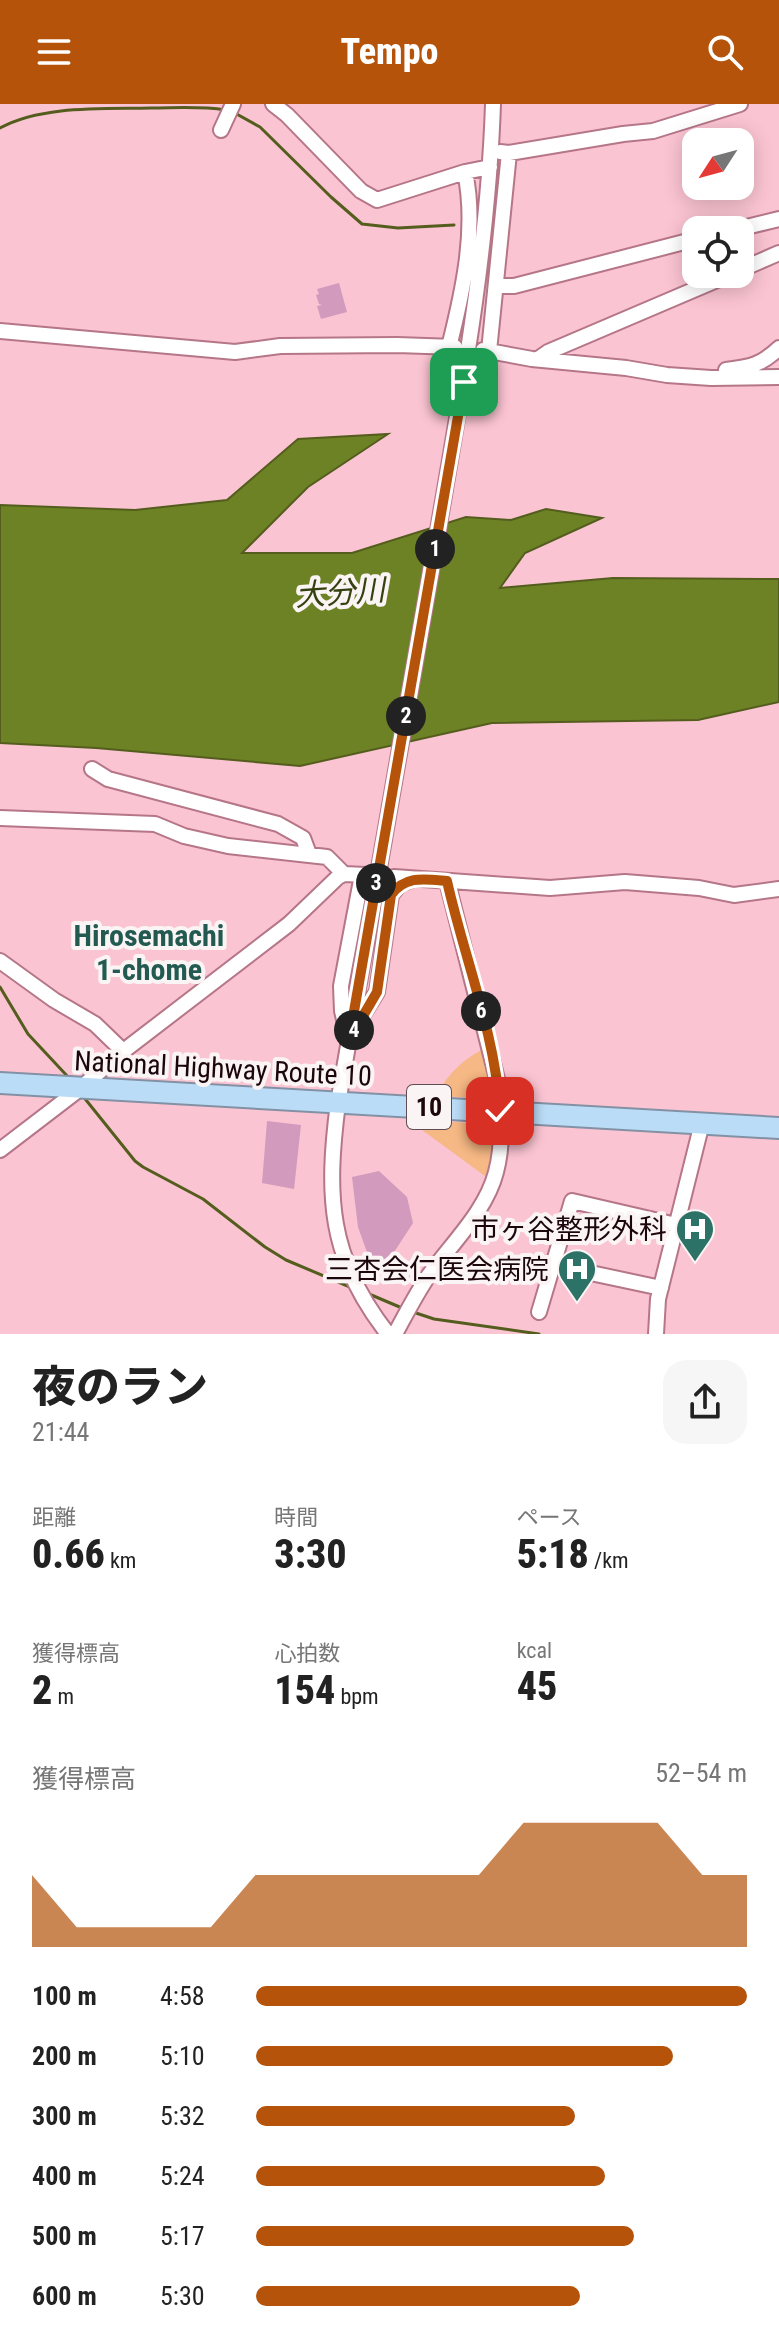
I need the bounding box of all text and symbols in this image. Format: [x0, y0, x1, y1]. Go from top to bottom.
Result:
icon: menu [32, 30, 76, 74]
icon: search [703, 30, 747, 74]
text: Tempo [341, 31, 438, 73]
north arrow [682, 128, 754, 200]
map controls [682, 128, 754, 288]
button: locate [682, 216, 754, 288]
pin [430, 348, 498, 416]
icon: arrive [442, 360, 486, 404]
pin: 1 [415, 529, 455, 569]
text: 1 [429, 536, 441, 561]
water label: 大分川 [294, 572, 389, 613]
pin: 2 [386, 696, 426, 736]
text: 2 [400, 703, 412, 728]
pin: 3 [356, 863, 396, 903]
text: 3 [370, 870, 382, 895]
district label: Hirosemachi 1-chome [74, 918, 224, 987]
pin: 6 [461, 991, 501, 1031]
text: 6 [475, 998, 487, 1023]
pin: 4 [334, 1010, 374, 1050]
text: 4 [348, 1017, 360, 1042]
street label: National Highway Route 10 [73, 1044, 373, 1093]
pin [466, 1077, 534, 1145]
road number: 10 [407, 1085, 451, 1129]
icon: check [478, 1089, 522, 1133]
hospital icon: 市ヶ谷整形外科 [674, 1208, 716, 1263]
place label: 市ヶ谷整形外科 [471, 1213, 667, 1246]
hospital icon: 三杏会仁医会病院 [556, 1248, 598, 1303]
place label: 三杏会仁医会病院 [325, 1253, 549, 1286]
button: share [663, 1360, 747, 1444]
text: 夜のラン [32, 1361, 208, 1413]
text: 21:44 [32, 1417, 89, 1447]
text: 距離 [32, 1505, 76, 1530]
text: 時間 [274, 1505, 318, 1530]
text: ペース [517, 1505, 582, 1530]
text: 0.66 [32, 1531, 105, 1578]
text: 3:30 [274, 1531, 347, 1578]
text: 5:18 [517, 1531, 589, 1578]
text: km [105, 1548, 136, 1573]
text: /km [589, 1548, 629, 1573]
text: kcal [517, 1638, 552, 1663]
text: 獲得標高 [32, 1641, 120, 1666]
text: 心拍数 [274, 1641, 340, 1666]
text: 45 [517, 1663, 557, 1710]
text: 2 [32, 1667, 52, 1714]
text: 154 [274, 1667, 335, 1714]
text: m [52, 1684, 74, 1709]
text: bpm [335, 1684, 379, 1709]
text: 52–54 m [655, 1758, 747, 1788]
text: 獲得標高 [32, 1764, 136, 1794]
text: 100 m [32, 1981, 97, 2011]
text: 4:58 [160, 1981, 205, 2011]
text: 200 m [32, 2041, 97, 2071]
text: 5:10 [160, 2041, 205, 2071]
text: 300 m [32, 2101, 97, 2131]
text: 5:32 [160, 2101, 205, 2131]
text: 400 m [32, 2161, 97, 2191]
text: 5:24 [160, 2161, 205, 2191]
text: 500 m [32, 2221, 97, 2251]
text: 5:17 [160, 2221, 205, 2251]
text: 600 m [32, 2281, 97, 2311]
text: 5:30 [160, 2281, 205, 2311]

